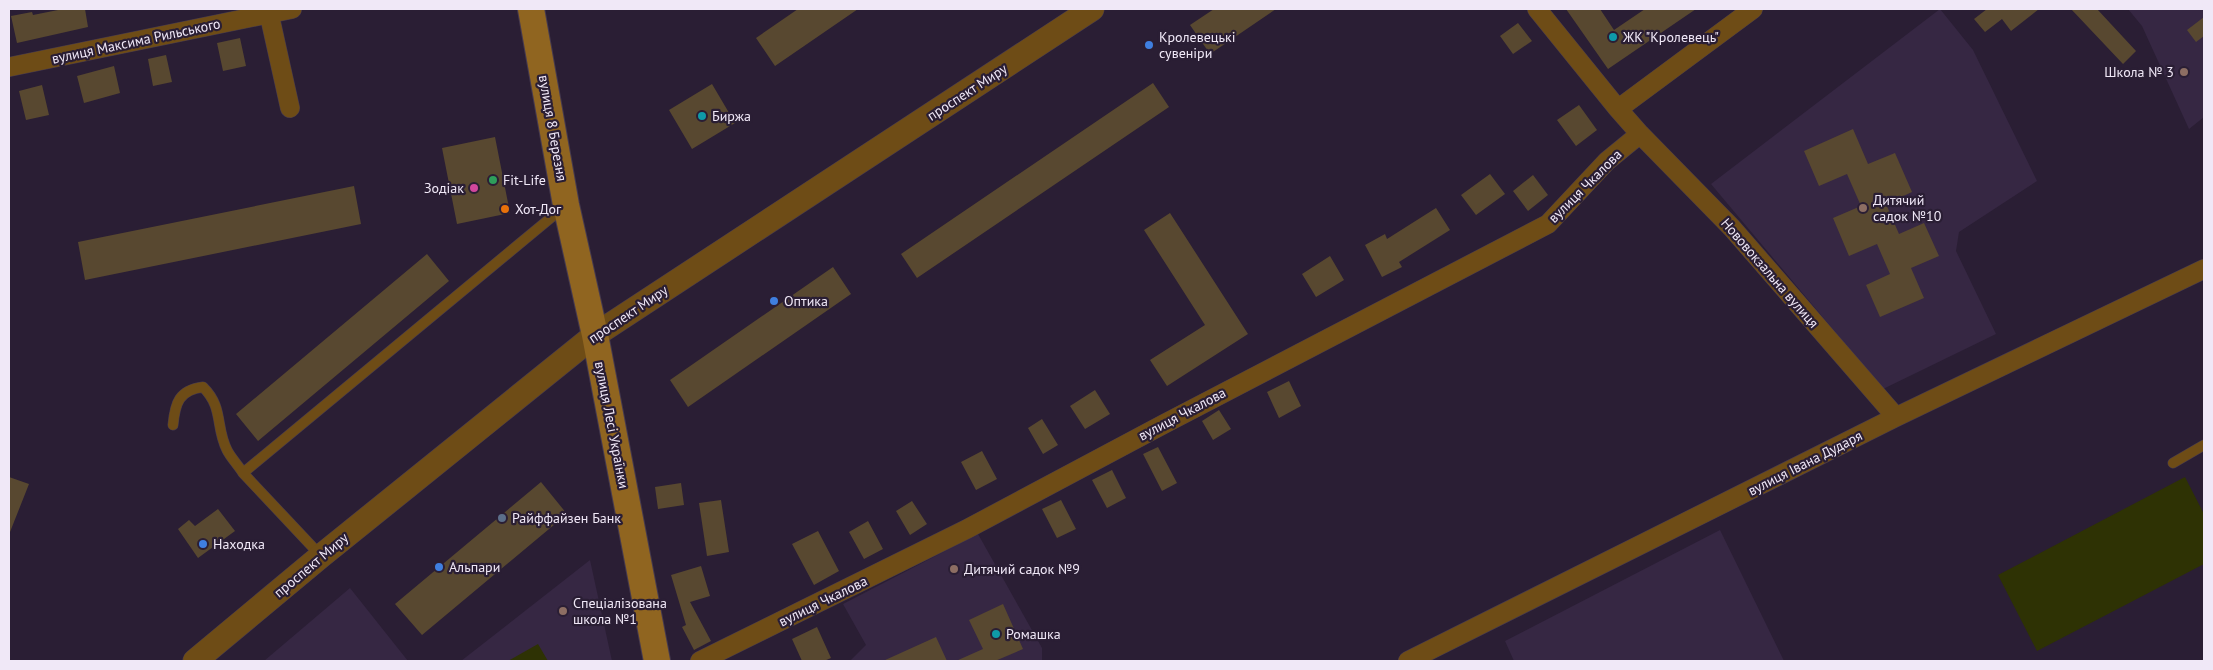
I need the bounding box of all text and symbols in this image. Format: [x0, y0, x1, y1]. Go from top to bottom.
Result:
street label: вулиця Максима Рильського [50, 14, 222, 68]
place label: Кролевецькі сувеніри [1159, 28, 1235, 62]
place label: ЖК "Кролевець" [1622, 28, 1719, 46]
marker: ЖК "Кролевець" [1607, 31, 1619, 43]
marker: Кролевецькі сувеніри [1143, 39, 1155, 51]
street label: проспект Миру [924, 59, 1011, 125]
place label: Школа № 3 [2104, 63, 2174, 81]
marker: Школа № 3 [2178, 66, 2190, 78]
street label: вулиця 8 Березня [535, 74, 571, 182]
place label: Биржа [712, 107, 751, 125]
marker: Биржа [696, 110, 708, 122]
street label: вулиця Чкалова [1544, 145, 1626, 227]
place label: Fit-Life [503, 171, 546, 189]
marker: Fit-Life [487, 174, 499, 186]
place label: Зодіак [424, 179, 464, 197]
marker: Зодіак [468, 182, 480, 194]
place label: Дитячий садок №10 [1873, 191, 1942, 225]
place label: Хот-Дог [515, 200, 562, 218]
marker: Дитячий садок №10 [1857, 202, 1869, 214]
marker: Хот-Дог [499, 203, 511, 215]
street label: Нововокзальна вулиця [1717, 214, 1823, 332]
street label: проспект Миру [585, 281, 671, 347]
place label: Оптика [784, 292, 828, 310]
marker: Оптика [768, 295, 780, 307]
street label: вулиця Лесі Українки [591, 360, 633, 490]
street label: вулиця Чкалова [1135, 383, 1229, 445]
street label: вулиця Івана Дударя [1745, 426, 1865, 500]
place label: Райффайзен Банк [512, 509, 621, 527]
marker: Райффайзен Банк [496, 512, 508, 524]
street label: проспект Миру [270, 528, 352, 601]
place label: Находка [213, 535, 265, 553]
marker: Находка [197, 538, 209, 550]
place label: Альпари [449, 558, 500, 576]
place label: Дитячий садок №9 [964, 560, 1080, 578]
marker: Альпари [433, 561, 445, 573]
marker: Дитячий садок №9 [948, 563, 960, 575]
street label: вулиця Чкалова [776, 572, 870, 630]
place label: Спеціалізована школа №1 [573, 594, 667, 628]
marker: Спеціалізована школа №1 [557, 605, 569, 617]
place label: Ромашка [1006, 625, 1061, 643]
marker: Ромашка [990, 628, 1002, 640]

